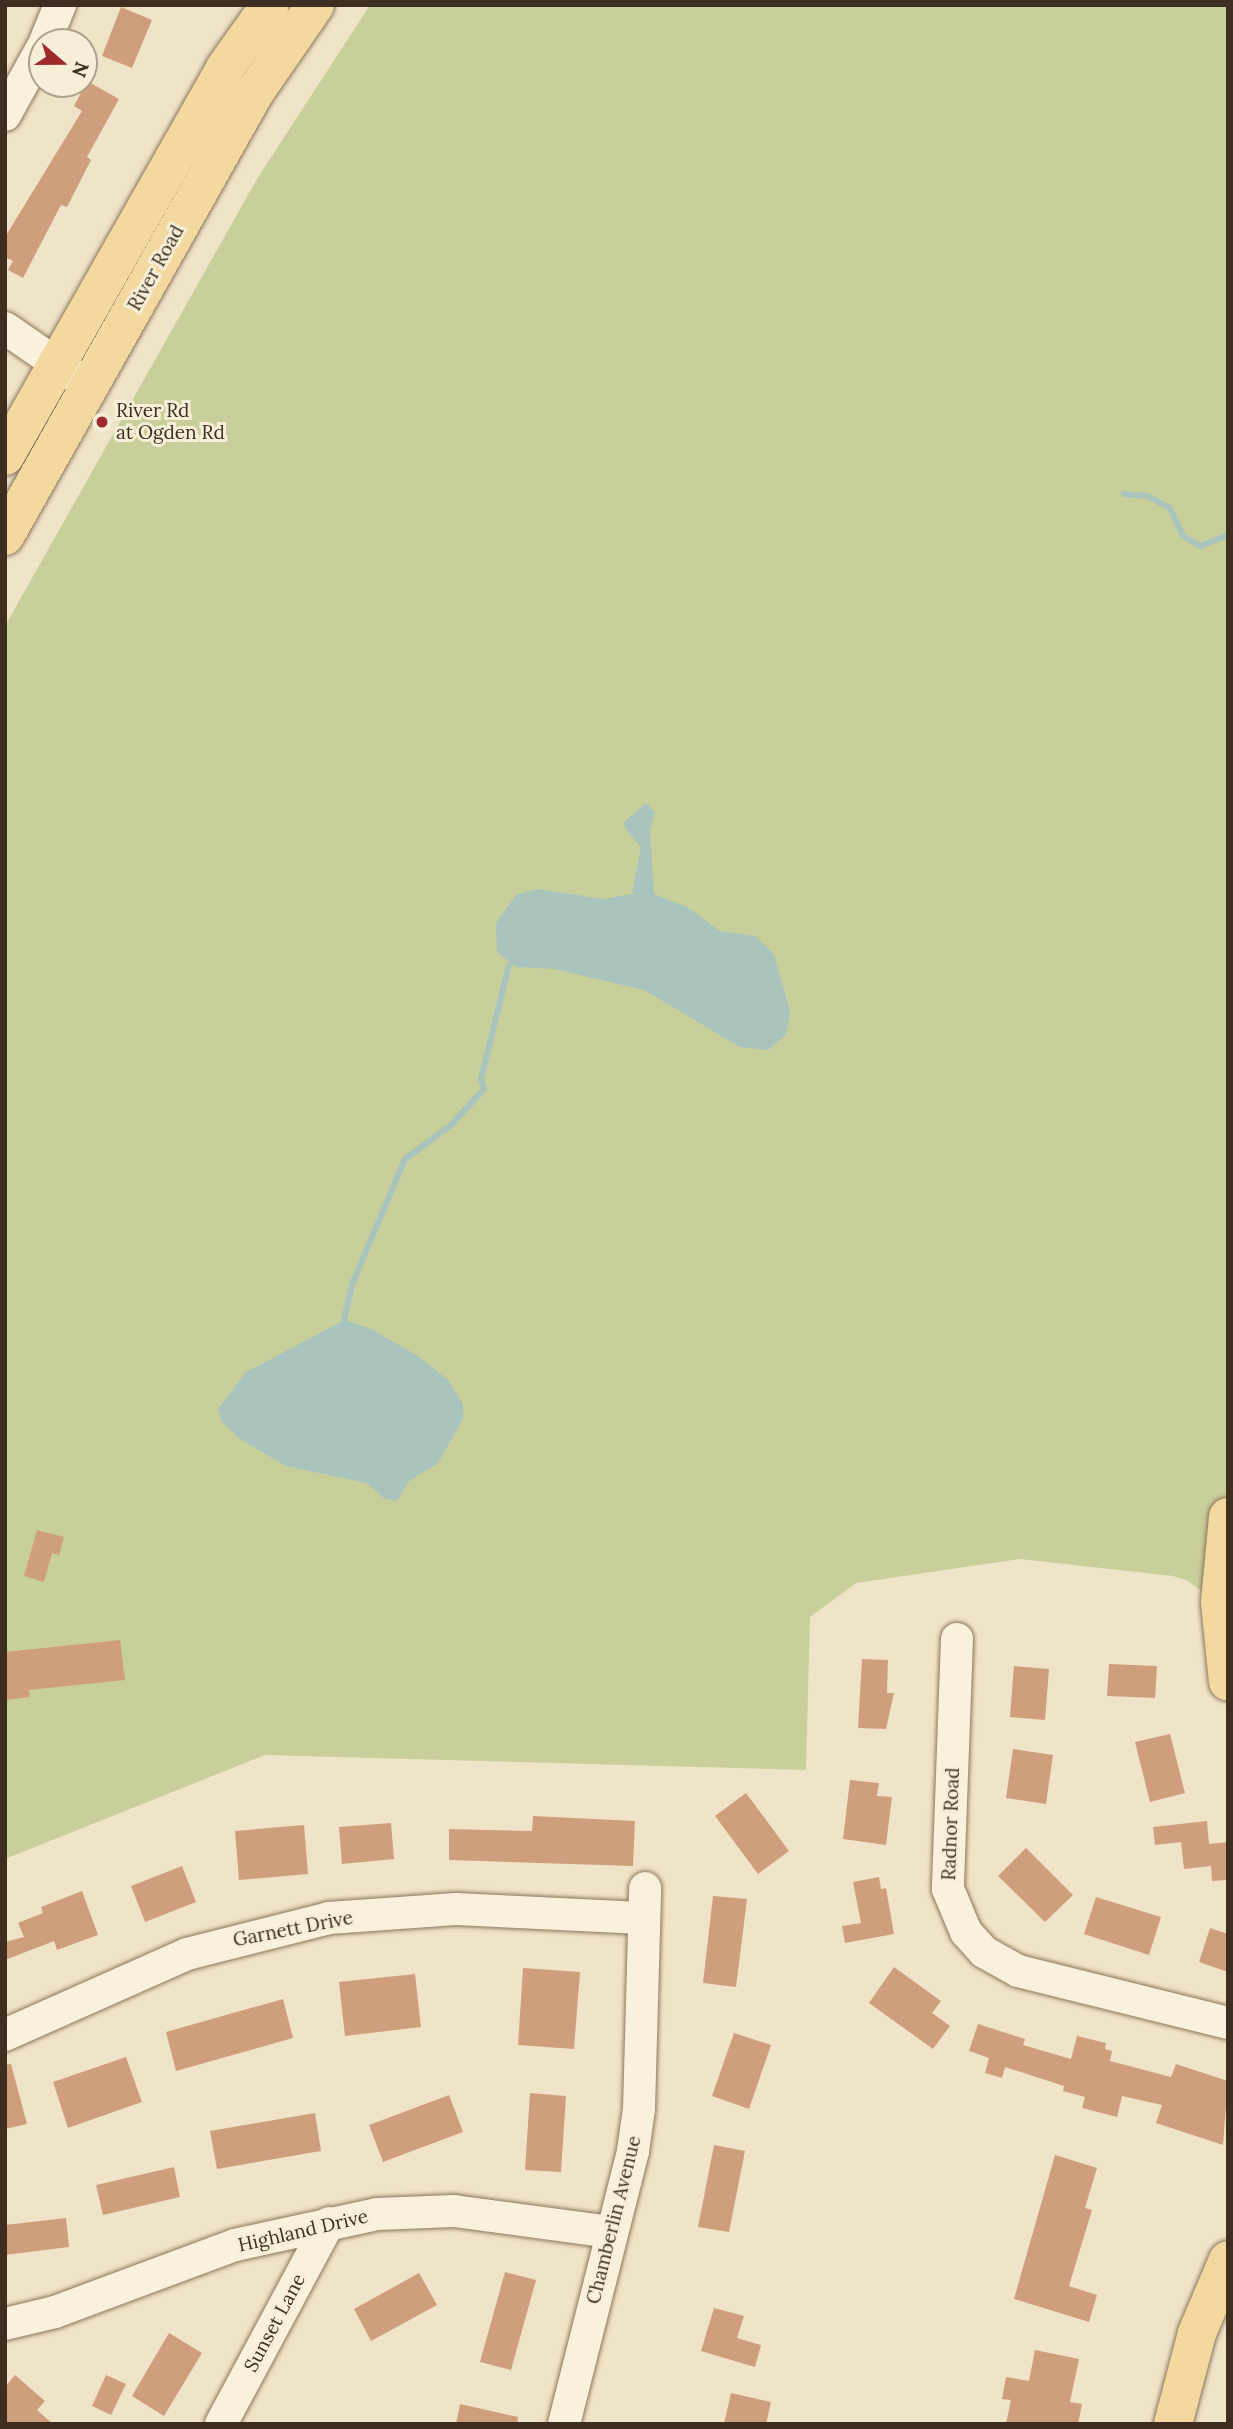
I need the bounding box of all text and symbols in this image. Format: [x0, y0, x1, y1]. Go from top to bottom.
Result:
north arrow [28, 28, 98, 98]
text: N [67, 58, 95, 81]
street label: River Road [123, 221, 189, 315]
place label: River Rd at Ogden Rd [116, 400, 225, 444]
marker: River Rd at Ogden Rd [94, 414, 110, 430]
street label: Radnor Road [938, 1767, 964, 1881]
street label: Garnett Drive [231, 1906, 355, 1952]
street label: Chamberlin Avenue [582, 2134, 646, 2306]
street label: Highland Drive [236, 2205, 370, 2257]
street label: Sunset Lane [240, 2270, 310, 2376]

